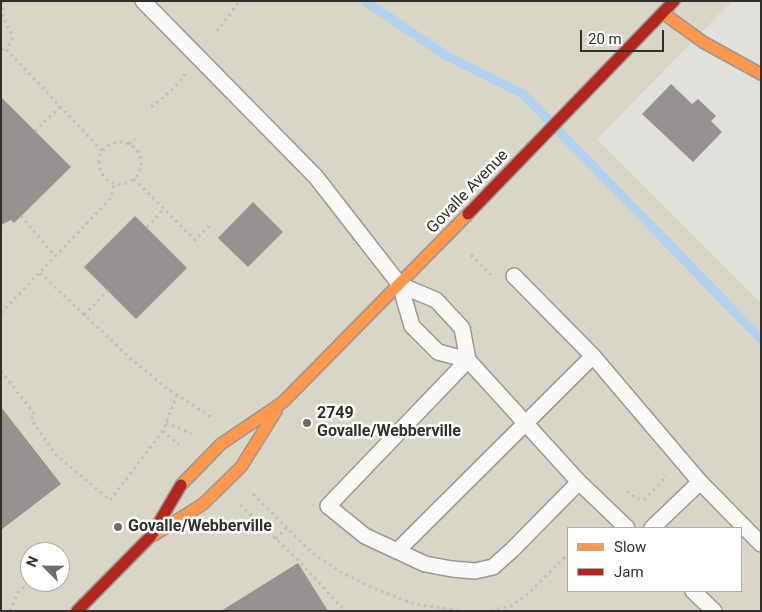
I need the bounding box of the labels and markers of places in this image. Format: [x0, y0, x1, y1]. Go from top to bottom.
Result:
place label: 2749 Govalle/Webberville [317, 404, 461, 442]
marker: 2749 Govalle/Webberville [301, 417, 313, 429]
place label: Govalle/Webberville [128, 517, 272, 537]
marker: Govalle/Webberville [112, 521, 124, 533]

